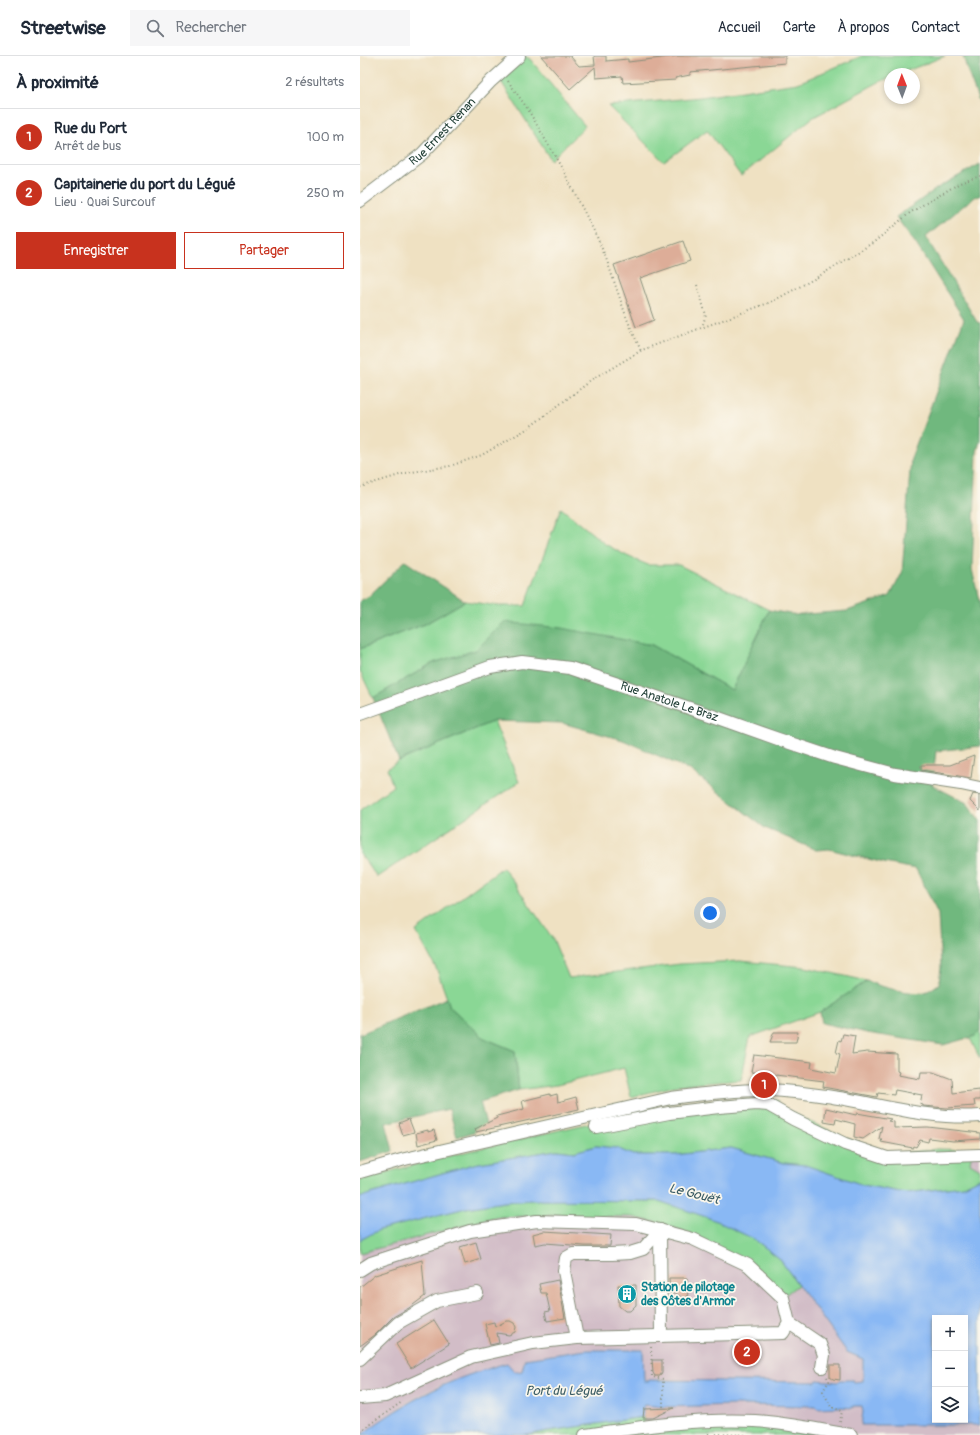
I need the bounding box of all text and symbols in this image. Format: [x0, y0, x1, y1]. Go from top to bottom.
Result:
search box [130, 10, 410, 46]
text: Streetwise [20, 16, 106, 40]
icon: search [144, 17, 166, 39]
text: Rechercher [176, 18, 247, 37]
text: Accueil [718, 19, 761, 36]
text: Carte [783, 19, 815, 36]
text: À propos [837, 19, 889, 36]
text: Contact [911, 19, 960, 36]
north arrow [884, 68, 920, 104]
text: À proximité [16, 72, 99, 93]
text: 2 résultats [285, 74, 344, 90]
street label: Rue Ernest Renan [406, 94, 479, 169]
text: Rue du Port [54, 119, 127, 138]
text: 1 [26, 129, 32, 145]
text: 100 m [307, 129, 344, 145]
text: Arrêt de bus [54, 138, 121, 154]
text: Capitainerie du port du Légué [54, 175, 236, 194]
text: 2 [25, 185, 33, 201]
text: 250 m [306, 185, 344, 201]
text: Lieu · Quai Surcouf [54, 194, 156, 210]
button: Enregistrer [16, 232, 176, 269]
button: Partager [184, 232, 344, 269]
street label: Rue Anatole Le Braz [619, 678, 720, 725]
your location [700, 903, 720, 923]
pin: 1 [751, 1070, 777, 1100]
water label: Le Gouët [667, 1180, 722, 1208]
place label: Station de pilotage des Côtes d'Armor [641, 1280, 736, 1309]
building icon: Station de pilotage des Côtes d'Armor [616, 1283, 638, 1305]
map controls [932, 1315, 968, 1423]
button: + [932, 1315, 968, 1351]
pin: 2 [734, 1337, 760, 1367]
button: − [932, 1351, 968, 1387]
water label: Port du Légué [526, 1383, 603, 1399]
button: layers [932, 1387, 968, 1423]

